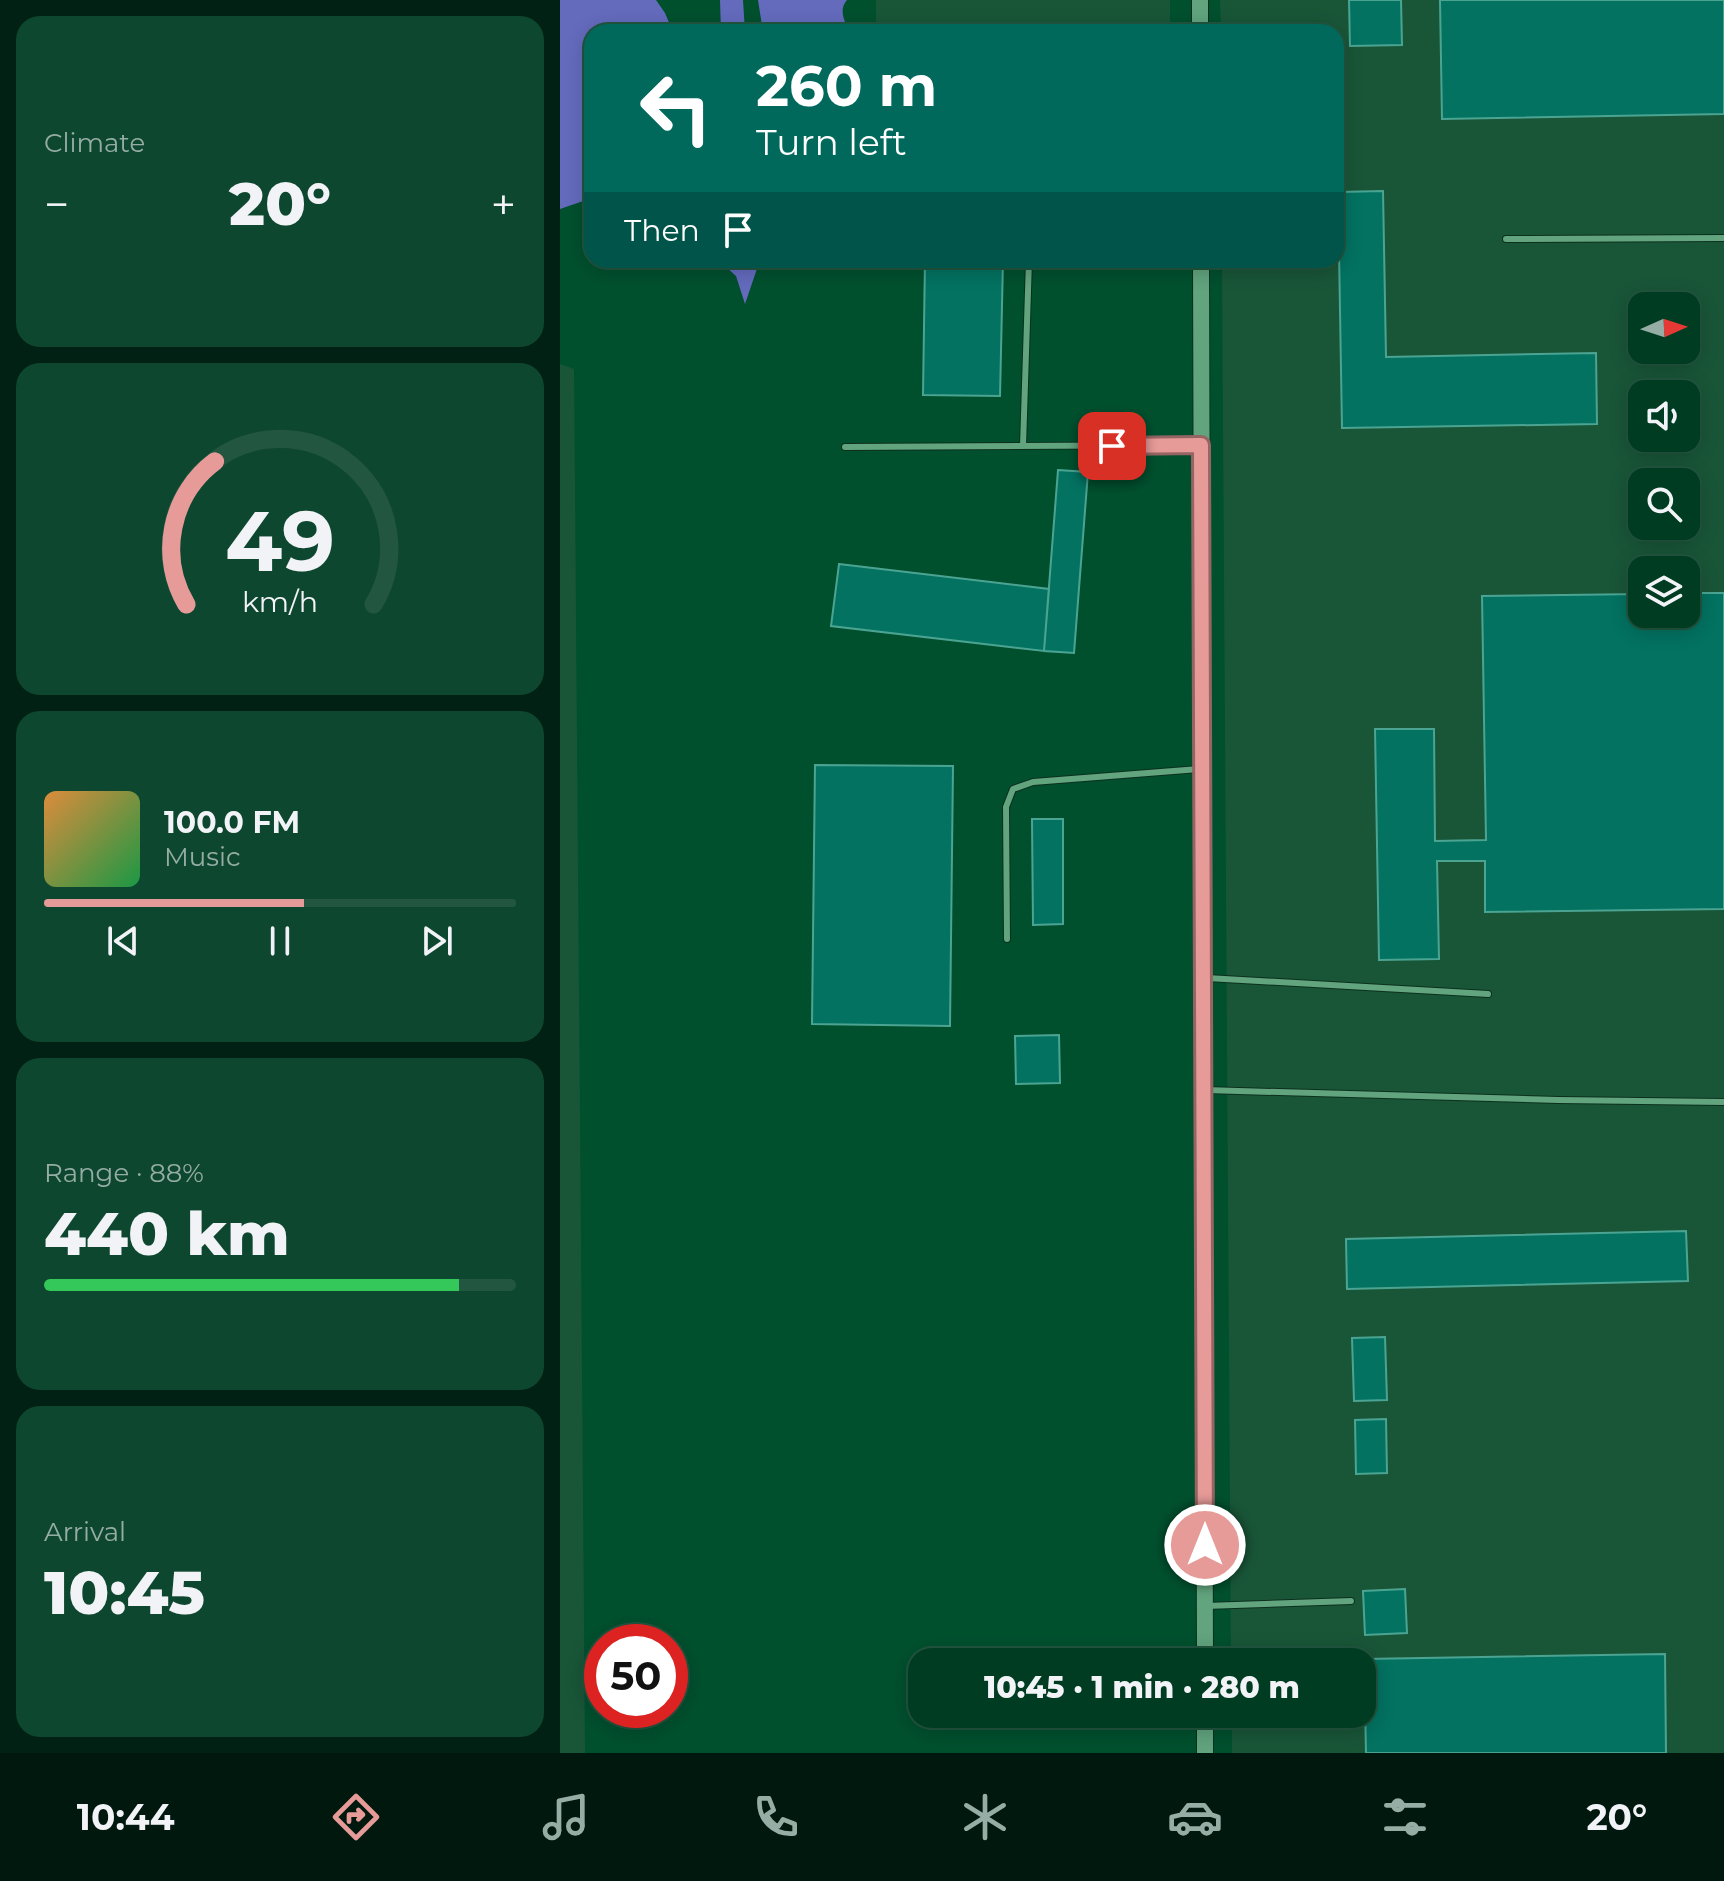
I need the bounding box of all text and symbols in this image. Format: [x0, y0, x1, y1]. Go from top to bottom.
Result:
text: 260 m [756, 52, 937, 120]
icon: left [624, 56, 728, 160]
text: Turn left [756, 120, 907, 164]
text: Climate [44, 127, 145, 159]
text: 20° [229, 167, 331, 240]
text: − [44, 177, 69, 231]
text: + [491, 177, 516, 231]
icon: arrive [716, 208, 760, 252]
text: Then [624, 212, 700, 249]
north arrow [1628, 292, 1700, 364]
map controls [1628, 292, 1700, 628]
button: sound [1628, 380, 1700, 452]
pin [1078, 412, 1146, 480]
icon: arrive [1090, 424, 1134, 468]
button: search [1628, 468, 1700, 540]
text: 49 [225, 490, 335, 592]
button: layers [1628, 556, 1700, 628]
text: km/h [242, 584, 318, 619]
text: 100.0 FM [164, 804, 300, 841]
text: Music [164, 841, 241, 873]
icon: previous [101, 919, 145, 963]
icon: pause [258, 919, 302, 963]
icon: next [415, 919, 459, 963]
text: Range · 88% [44, 1157, 204, 1189]
text: 440 km [44, 1197, 290, 1270]
position arrow [1163, 1503, 1247, 1587]
text: Arrival [44, 1516, 126, 1548]
text: 10:45 [44, 1556, 205, 1629]
speed limit sign: 50 [584, 1624, 688, 1728]
text: 10:45 · 1 min · 280 m [984, 1669, 1300, 1706]
icon: directions [328, 1789, 384, 1845]
icon: music [538, 1789, 594, 1845]
icon: phone [748, 1789, 804, 1845]
icon: climate [957, 1789, 1013, 1845]
icon: car [1167, 1789, 1223, 1845]
icon: filters [1377, 1789, 1433, 1845]
text: 10:44 [77, 1795, 174, 1839]
text: 20° [1586, 1795, 1647, 1839]

